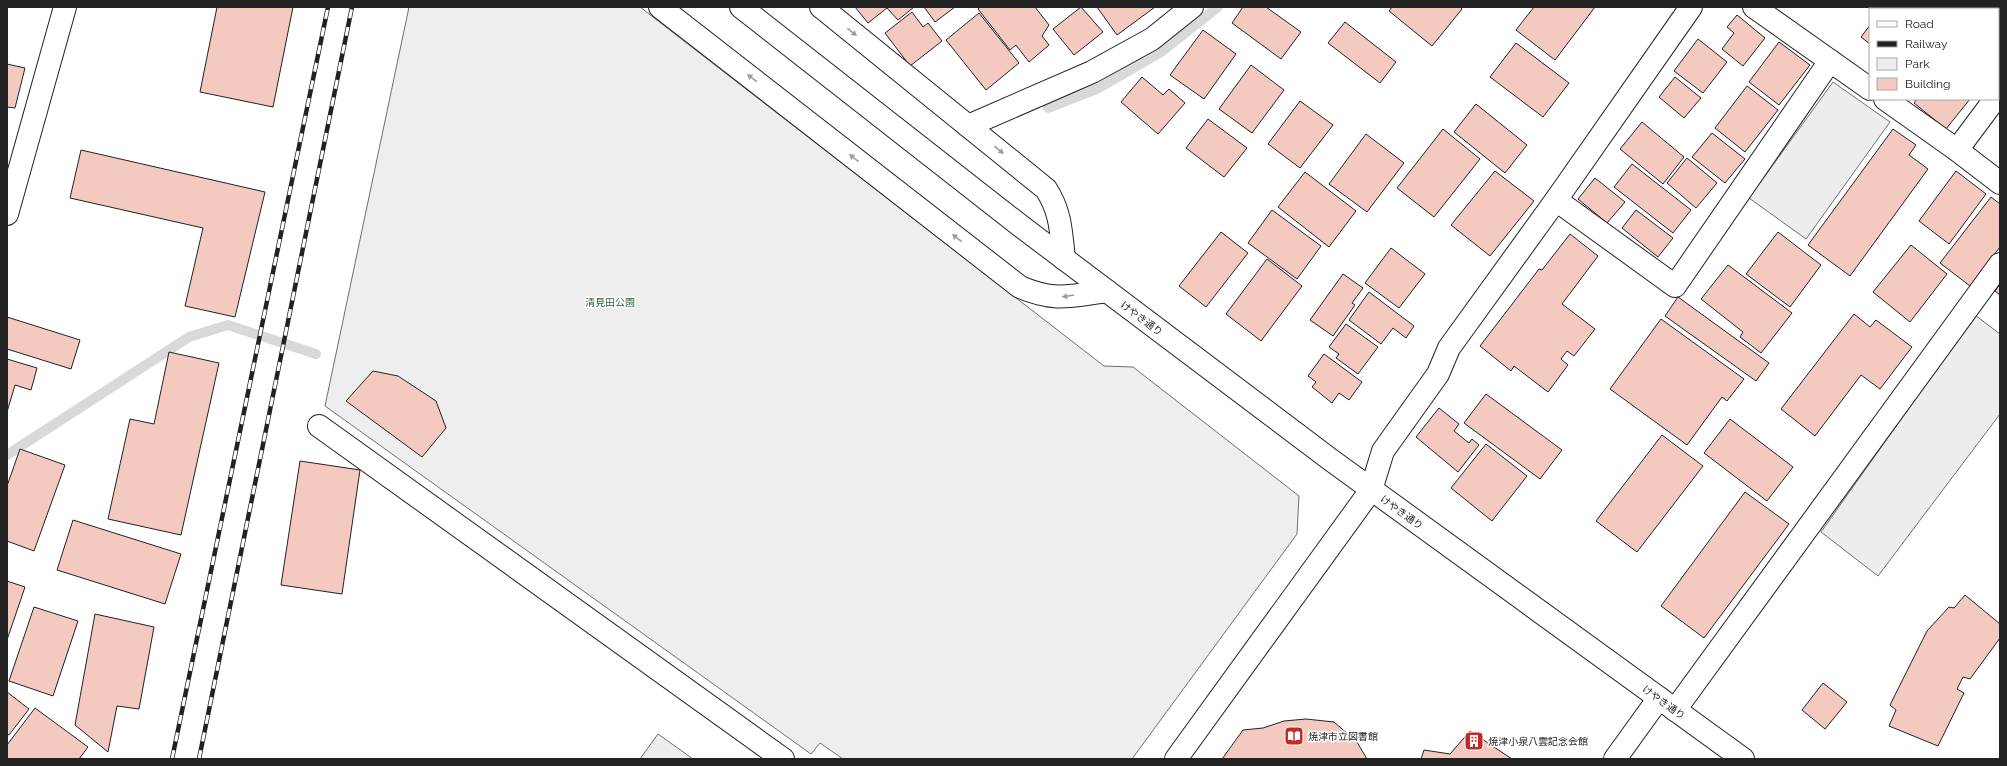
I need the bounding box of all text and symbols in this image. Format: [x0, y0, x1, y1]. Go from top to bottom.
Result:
legend [1869, 8, 1999, 100]
text: Road [1905, 17, 1934, 31]
one-way arrow [846, 27, 857, 36]
text: Railway [1905, 37, 1948, 51]
text: Park [1905, 57, 1930, 71]
one-way arrow [746, 74, 757, 82]
text: Building [1905, 77, 1951, 91]
one-way arrow [993, 146, 1004, 155]
one-way arrow [849, 154, 860, 162]
one-way arrow [951, 234, 962, 242]
one-way arrow [1062, 293, 1074, 299]
park label: 清見田公園 [585, 297, 635, 308]
street label: けやき通り [1118, 299, 1165, 338]
street label: けやき通り [1378, 493, 1425, 532]
street label: けやき通り [1640, 683, 1687, 722]
library icon: 焼津市立図書館 [1283, 725, 1305, 747]
building icon: 焼津小泉八雲記念会館 [1463, 730, 1485, 752]
place label: 焼津市立図書館 [1308, 731, 1378, 742]
place label: 焼津小泉八雲記念会館 [1488, 736, 1588, 747]

